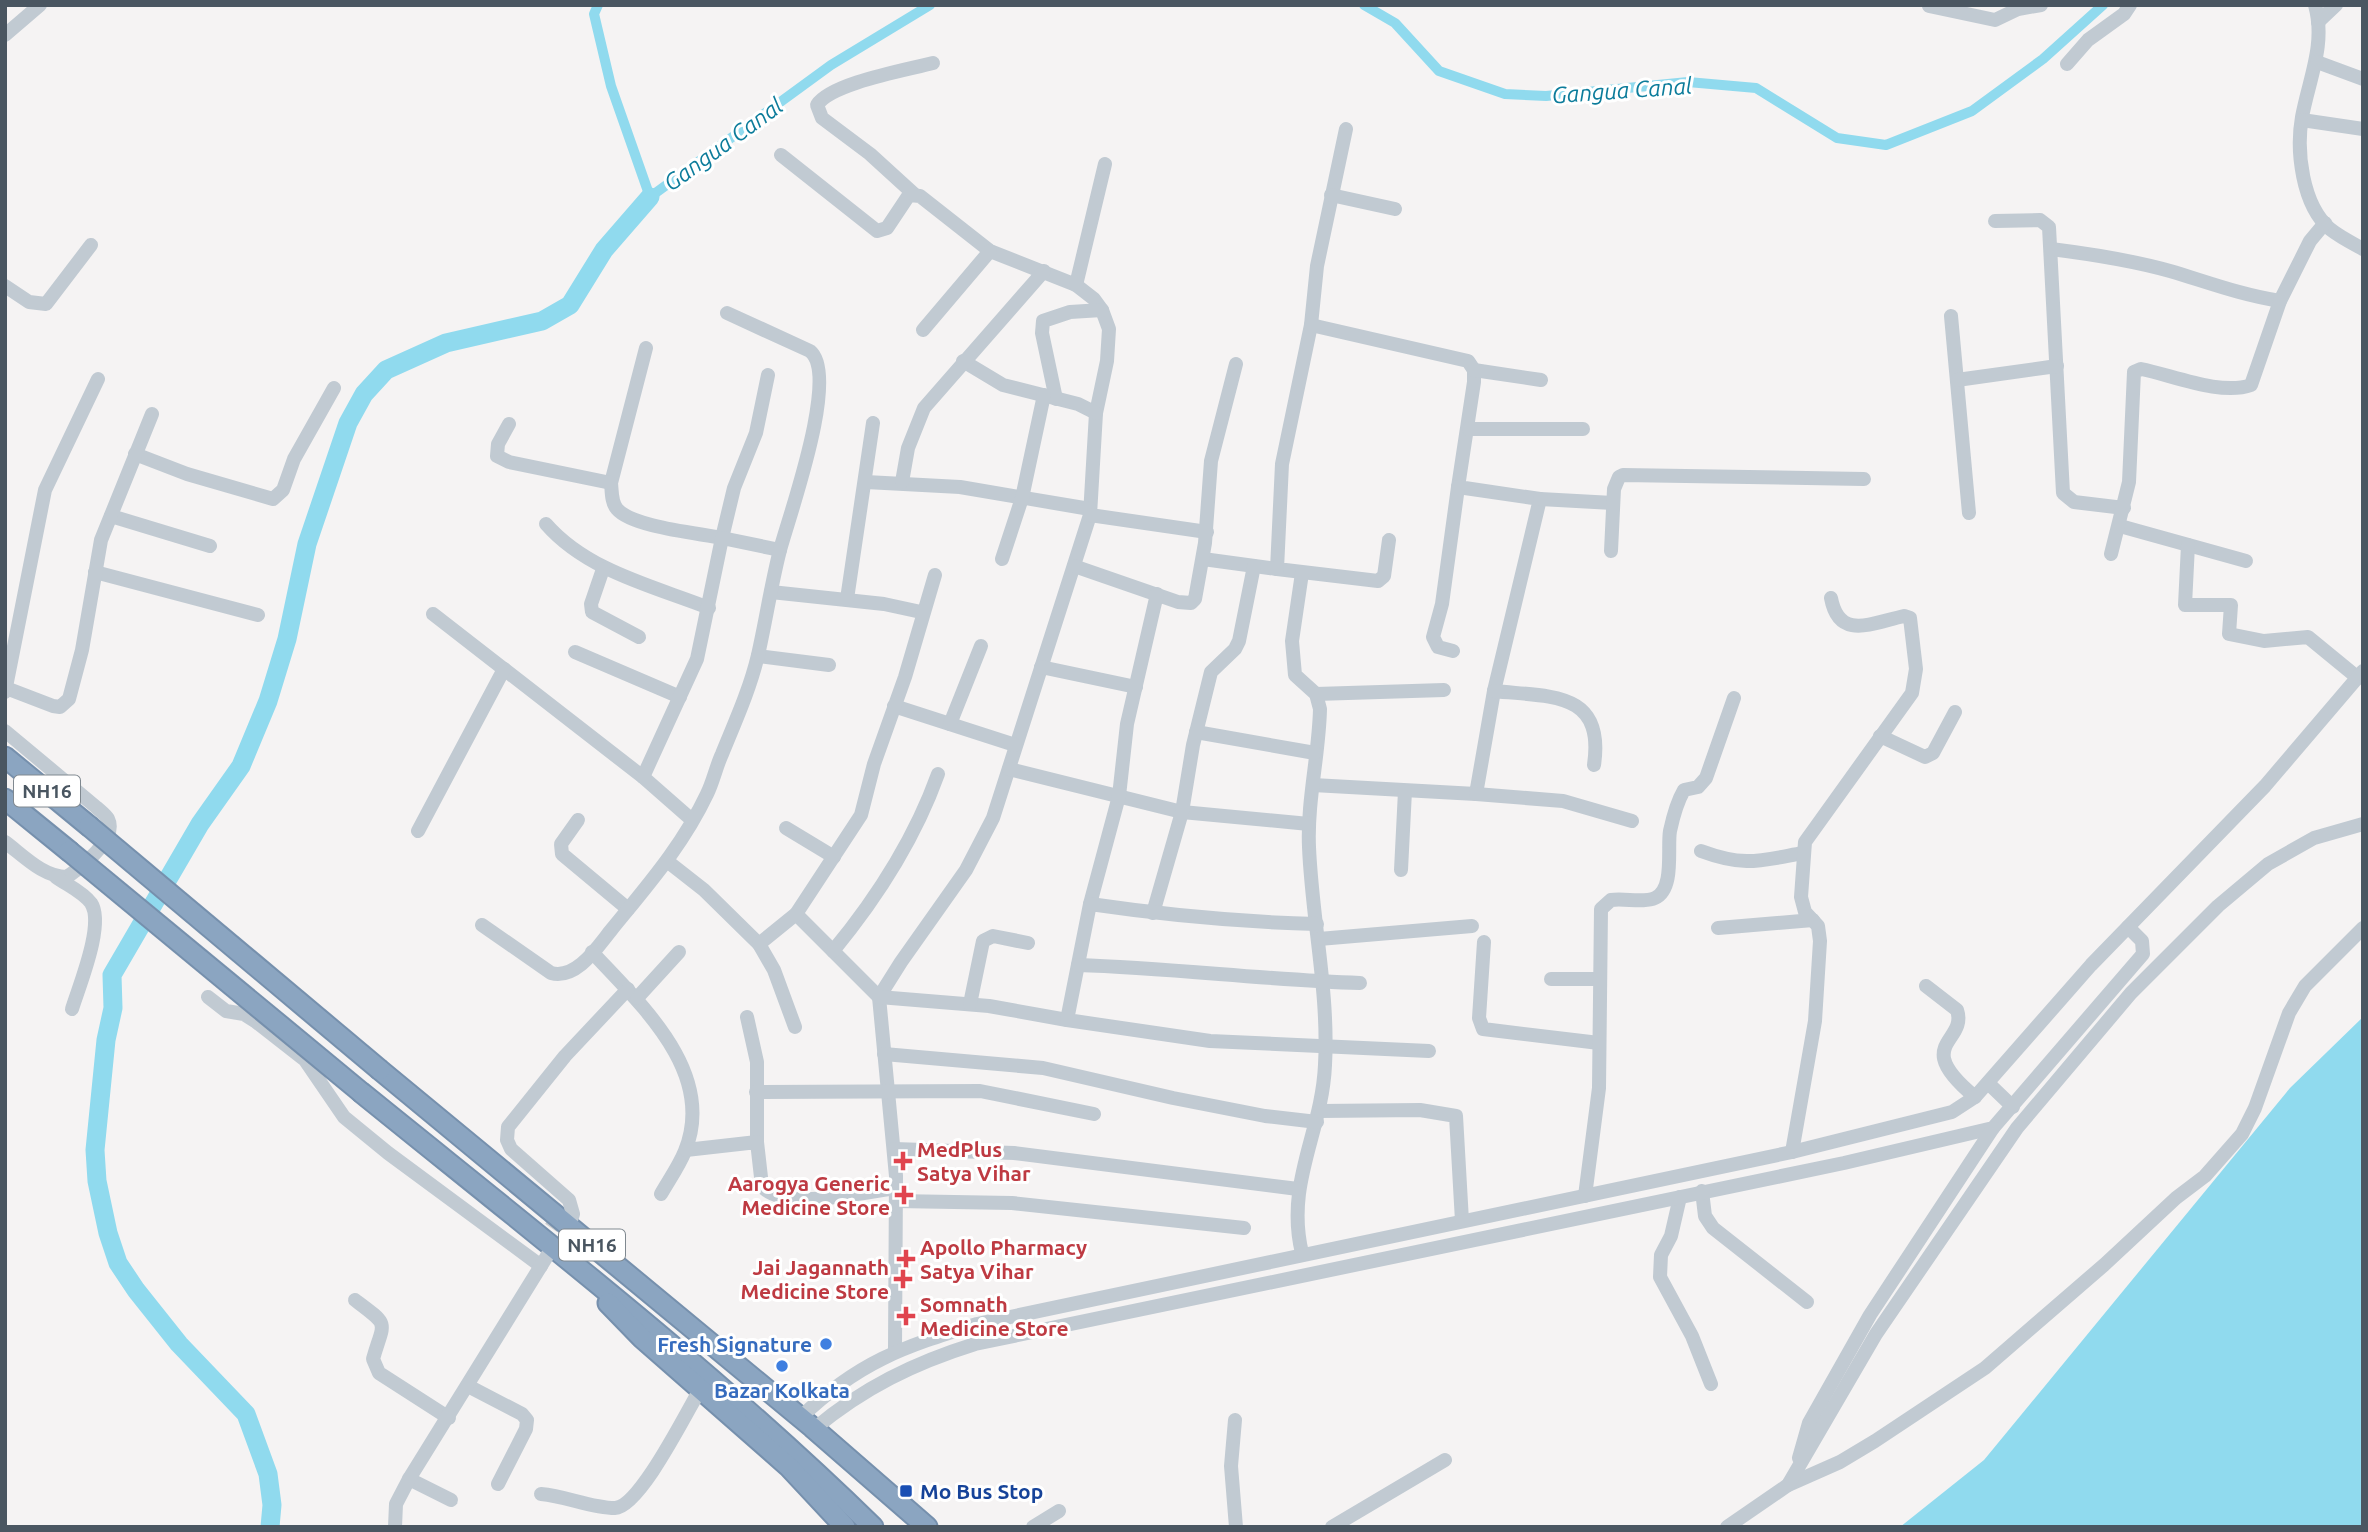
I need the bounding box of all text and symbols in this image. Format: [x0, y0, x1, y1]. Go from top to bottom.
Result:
water label: Gangua Canal [1551, 73, 1694, 107]
water label: Gangua Canal [659, 92, 788, 195]
road number: NH16 [14, 776, 80, 806]
place label: MedPlus Satya Vihar [917, 1137, 1031, 1185]
marker: MedPlus Satya Vihar [895, 1153, 911, 1169]
place label: Aarogya Generic Medicine Store [728, 1171, 890, 1219]
marker: Aarogya Generic Medicine Store [896, 1187, 912, 1203]
road number: NH16 [559, 1230, 625, 1260]
place label: Apollo Pharmacy Satya Vihar [920, 1235, 1087, 1283]
marker: Apollo Pharmacy Satya Vihar [898, 1251, 914, 1267]
place label: Jai Jagannath Medicine Store [740, 1255, 889, 1303]
marker: Jai Jagannath Medicine Store [895, 1271, 911, 1287]
place label: Somnath Medicine Store [920, 1292, 1069, 1340]
marker: Somnath Medicine Store [898, 1308, 914, 1324]
place label: Fresh Signature [657, 1332, 812, 1356]
marker: Fresh Signature [818, 1336, 834, 1352]
marker: Bazar Kolkata [774, 1358, 790, 1374]
place label: Bazar Kolkata [714, 1378, 850, 1402]
place label: Mo Bus Stop [920, 1479, 1043, 1503]
marker: Mo Bus Stop [898, 1483, 914, 1499]

